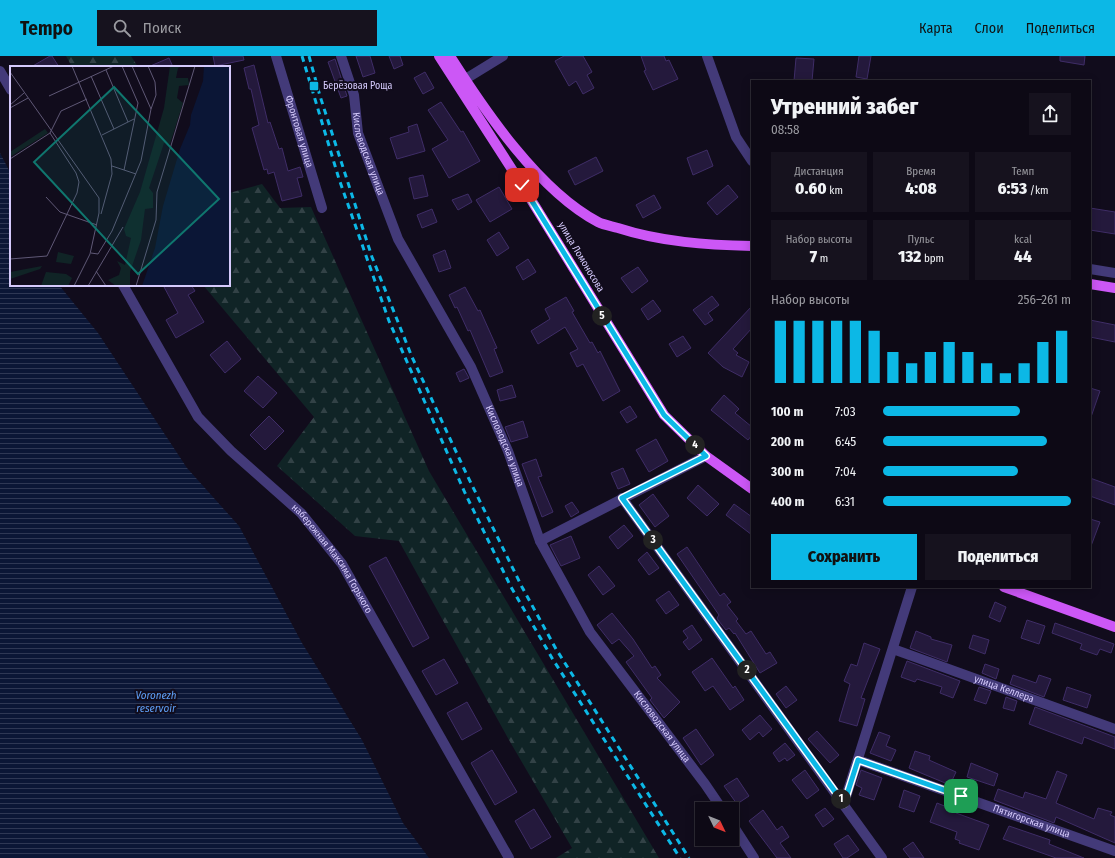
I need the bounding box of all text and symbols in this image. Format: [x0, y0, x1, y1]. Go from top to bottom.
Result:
search box [97, 10, 377, 46]
text: Tempo [20, 17, 73, 40]
icon: search [111, 17, 133, 39]
text: Поиск [143, 19, 181, 37]
text: Карта [919, 20, 953, 37]
text: Слои [975, 20, 1004, 37]
text: Поделиться [1026, 20, 1095, 37]
inset map [10, 66, 230, 286]
marker: Берёзовая Роща [308, 80, 320, 92]
place label: Берёзовая Роща [323, 80, 392, 92]
text: Утренний забег [771, 93, 918, 120]
button: share [1029, 93, 1071, 135]
street label: Фронтовая улица [282, 94, 315, 169]
street label: Кисловодская улица [350, 112, 387, 197]
text: 08:58 [771, 122, 800, 137]
text: Дистанция [794, 165, 844, 178]
text: Время [906, 165, 936, 178]
text: Темп [1012, 165, 1034, 178]
pin [505, 168, 539, 202]
icon: check [511, 174, 533, 196]
text: 0.60 [795, 178, 827, 199]
text: 4:08 [905, 178, 937, 199]
text: 6:53 [998, 178, 1027, 199]
text: km [827, 184, 843, 197]
text: /km [1027, 184, 1048, 197]
street label: улица Ломоносова [555, 220, 607, 294]
text: Набор высоты [786, 233, 852, 246]
text: Пульс [908, 233, 934, 246]
text: kcal [1014, 233, 1032, 246]
text: 7 [810, 246, 817, 267]
text: 132 [898, 246, 921, 267]
text: 44 [1014, 246, 1032, 267]
text: m [817, 252, 828, 265]
text: bpm [921, 252, 944, 265]
text: Набор высоты [771, 292, 850, 307]
text: 256–261 m [1018, 292, 1071, 307]
pin: 5 [592, 306, 612, 326]
text: 5 [599, 309, 605, 322]
street label: Кисловодская улица [483, 404, 526, 489]
text: 100 m [771, 404, 803, 419]
text: 7:03 [835, 404, 856, 419]
text: 200 m [771, 434, 804, 449]
text: 6:45 [835, 434, 856, 449]
pin: 4 [685, 435, 705, 455]
text: 4 [692, 438, 698, 451]
text: 300 m [771, 464, 804, 479]
text: 7:04 [835, 464, 856, 479]
text: 400 m [771, 494, 805, 509]
text: 6:31 [835, 494, 855, 509]
street label: набережная Максима Горького [289, 501, 375, 615]
pin: 3 [643, 530, 663, 550]
text: 3 [650, 533, 656, 546]
button: Сохранить [771, 534, 917, 580]
button: Поделиться [925, 534, 1071, 580]
pin: 2 [737, 660, 757, 680]
text: 2 [744, 663, 750, 676]
street label: улица Келлера [972, 673, 1036, 705]
water label: Voronezh reservoir [135, 689, 177, 715]
street label: Кисловодская улица [631, 689, 693, 765]
pin [944, 779, 978, 813]
icon: arrive [950, 785, 972, 807]
pin: 1 [831, 789, 851, 809]
text: 1 [839, 792, 843, 805]
north arrow [695, 802, 739, 846]
map controls [695, 802, 739, 846]
street label: Пятигорская улица [991, 802, 1072, 841]

